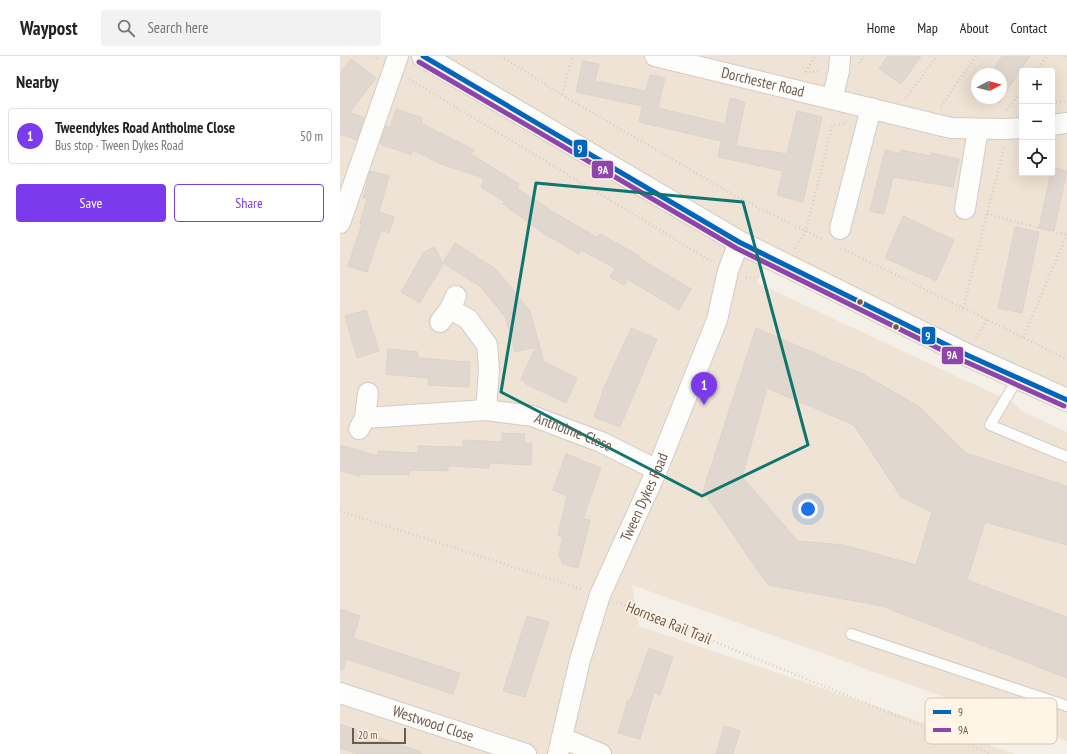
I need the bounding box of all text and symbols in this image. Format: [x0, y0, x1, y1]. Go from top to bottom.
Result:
search box [101, 10, 381, 46]
text: Waypost [20, 16, 77, 40]
icon: search [115, 17, 137, 39]
text: Search here [147, 18, 208, 37]
text: Home [867, 19, 895, 37]
text: Map [917, 19, 938, 37]
text: About [960, 19, 989, 37]
text: Contact [1011, 19, 1047, 37]
street label: Dorchester Road [719, 62, 806, 101]
north arrow [971, 68, 1007, 104]
map controls [1019, 68, 1055, 176]
button: + [1019, 68, 1055, 104]
text: Nearby [16, 71, 59, 93]
button: − [1019, 104, 1055, 140]
text: Tweendykes Road Antholme Close [55, 118, 235, 137]
text: 1 [27, 128, 33, 145]
text: 50 m [300, 128, 323, 145]
text: Bus stop · Tween Dykes Road [55, 137, 183, 154]
line badge: 9 [573, 139, 588, 158]
button: locate [1019, 140, 1055, 176]
text: 9 [577, 142, 583, 156]
line badge: 9A [591, 160, 614, 179]
text: 9A [598, 163, 609, 177]
button: Save [16, 184, 166, 222]
button: Share [174, 184, 324, 222]
unlabelled marker [855, 297, 865, 307]
unlabelled marker [891, 322, 901, 332]
line badge: 9 [921, 326, 936, 345]
text: 9 [925, 329, 931, 343]
line badge: 9A [941, 346, 964, 365]
text: 9A [947, 348, 958, 362]
pin: 1 [691, 372, 717, 405]
street label: Antholme Close [532, 408, 616, 455]
street label: Tween Dykes Road [616, 450, 672, 544]
your location [798, 499, 818, 519]
street label: Hornsea Rail Trail [624, 597, 715, 649]
legend [925, 698, 1057, 744]
street label: Westwood Close [390, 701, 476, 745]
text: 9 [958, 705, 963, 719]
text: 9A [958, 723, 969, 737]
scale bar [352, 726, 406, 745]
text: 20 m [358, 728, 377, 742]

